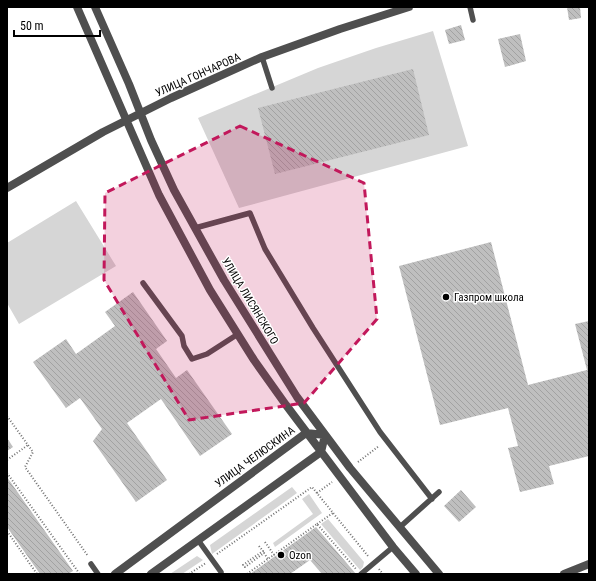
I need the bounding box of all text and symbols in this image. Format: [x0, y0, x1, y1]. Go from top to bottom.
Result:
scale bar [14, 12, 100, 38]
text: 50 m [20, 19, 44, 33]
street label: УЛИЦА ГОНЧАРОВА [153, 50, 243, 100]
street label: УЛИЦА ЛИСЯНСКОГО [219, 255, 281, 347]
place label: Газпром школа [454, 291, 524, 304]
marker: Газпром школа [441, 292, 451, 302]
street label: УЛИЦА ЧЕЛЮСКИНА [213, 423, 298, 490]
place label: Ozon [289, 549, 311, 562]
marker: Ozon [276, 550, 286, 560]

